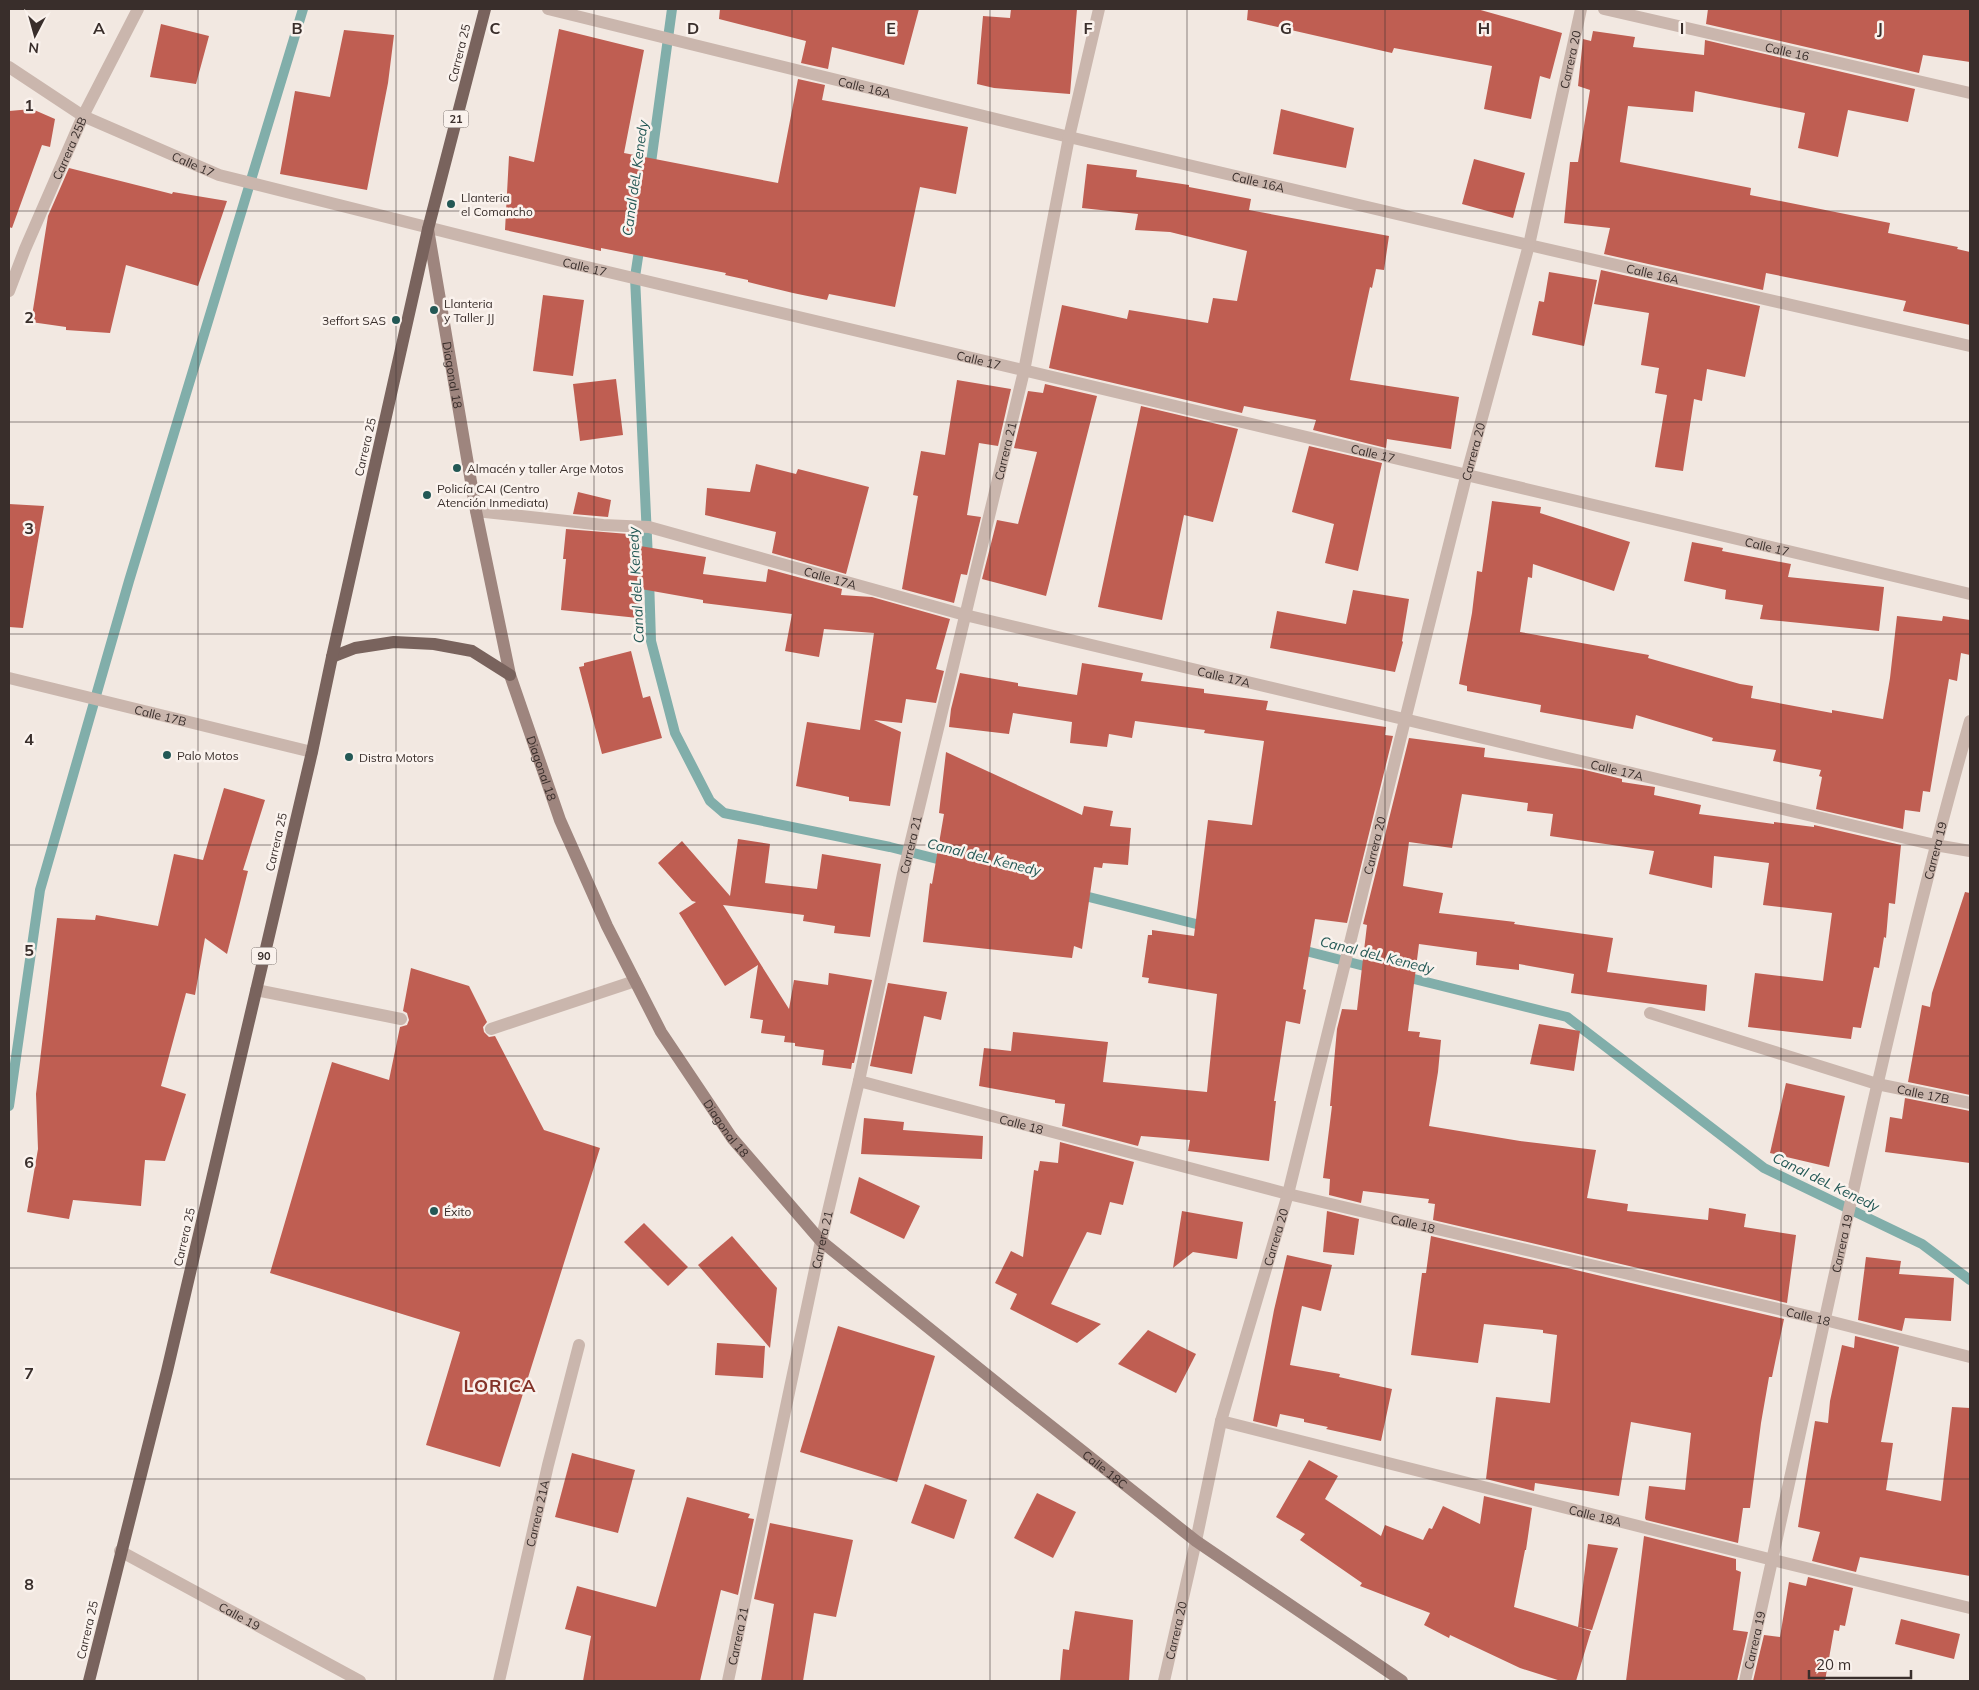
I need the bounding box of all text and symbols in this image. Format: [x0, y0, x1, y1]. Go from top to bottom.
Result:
north arrow [10, 10, 60, 60]
text: A [93, 18, 105, 38]
text: B [291, 18, 303, 38]
text: C [490, 18, 501, 38]
text: D [687, 18, 699, 38]
text: E [886, 18, 896, 38]
text: F [1083, 18, 1093, 38]
text: G [1280, 18, 1292, 38]
text: H [1478, 18, 1490, 38]
text: I [1680, 18, 1684, 38]
text: J [1877, 18, 1883, 38]
street label: Carrera 25 [445, 22, 473, 84]
street label: Carrera 20 [1556, 29, 1584, 90]
text: N [27, 38, 40, 57]
street label: Calle 16 [1764, 39, 1811, 63]
street label: Calle 16A [837, 73, 893, 101]
text: 1 [24, 95, 34, 115]
road number: 21 [444, 110, 468, 128]
street label: Carrera 25B [49, 114, 89, 182]
water label: Canal deL Kenedy [618, 118, 652, 237]
street label: Calle 17 [170, 148, 217, 180]
street label: Calle 16A [1230, 168, 1286, 195]
place label: Llanteria el Comancho [461, 190, 533, 219]
marker: Llanteria el Comancho [445, 198, 457, 210]
street label: Calle 17 [561, 254, 608, 279]
street label: Calle 16A [1625, 260, 1681, 287]
place label: Llanteria y Taller JJ [444, 296, 494, 325]
marker: Llanteria y Taller JJ [428, 304, 440, 316]
text: 2 [24, 307, 34, 327]
place label: 3effort SAS [322, 313, 386, 328]
marker: 3effort SAS [390, 314, 402, 326]
street label: Diagonal 18 [440, 340, 466, 410]
street label: Calle 17 [955, 347, 1002, 372]
street label: Carrera 25 [351, 416, 379, 478]
street label: Carrera 21 [991, 420, 1019, 482]
street label: Carrera 20 [1458, 421, 1488, 482]
street label: Calle 17 [1349, 440, 1397, 465]
place label: Almacén y taller Arge Motos [467, 461, 624, 476]
marker: Almacén y taller Arge Motos [451, 462, 463, 474]
place label: Policía CAI (Centro Atención Inmediata) [437, 481, 549, 510]
marker: Policía CAI (Centro Atención Inmediata) [421, 489, 433, 501]
text: 3 [24, 518, 34, 538]
water label: Canal deL Kenedy [624, 526, 648, 644]
street label: Calle 17 [1744, 534, 1791, 559]
street label: Calle 17A [802, 563, 858, 592]
street label: Calle 17A [1196, 663, 1252, 690]
street label: Calle 17B [133, 701, 188, 729]
text: 4 [24, 729, 34, 749]
street label: Diagonal 18 [524, 734, 560, 803]
place label: Palo Motos [177, 748, 239, 763]
marker: Palo Motos [161, 749, 173, 761]
place label: Distra Motors [359, 750, 434, 765]
marker: Distra Motors [343, 751, 355, 763]
street label: Calle 17A [1589, 756, 1645, 783]
street label: Carrera 25 [262, 811, 290, 873]
street label: Carrera 21 [896, 814, 924, 875]
street label: Carrera 20 [1360, 815, 1388, 876]
street label: Carrera 19 [1920, 820, 1950, 881]
water label: Canal deL Kenedy [925, 834, 1043, 880]
water label: Canal deL Kenedy [1318, 932, 1436, 978]
text: 5 [24, 940, 34, 960]
road number: 90 [252, 948, 276, 964]
street label: Calle 17B [1896, 1081, 1951, 1106]
street label: Diagonal 18 [701, 1096, 752, 1160]
street label: Calle 18 [998, 1111, 1045, 1137]
water label: Canal deL Kenedy [1770, 1148, 1883, 1216]
text: 6 [24, 1152, 34, 1172]
place label: Éxito [444, 1204, 471, 1219]
marker: Éxito [428, 1205, 440, 1217]
street label: Carrera 25 [170, 1206, 198, 1268]
street label: Carrera 20 [1260, 1206, 1291, 1268]
street label: Carrera 21 [808, 1209, 835, 1270]
street label: Calle 18 [1389, 1211, 1437, 1236]
street label: Carrera 19 [1828, 1213, 1855, 1274]
street label: Calle 18 [1785, 1304, 1832, 1329]
text: 7 [24, 1363, 34, 1383]
district label: LORICA [464, 1374, 536, 1397]
street label: Calle 18C [1080, 1447, 1131, 1492]
street label: Carrera 21A [522, 1478, 552, 1548]
street label: Calle 18A [1567, 1501, 1623, 1529]
text: 8 [24, 1574, 34, 1594]
street label: Calle 19 [216, 1598, 263, 1633]
street label: Carrera 25 [73, 1599, 101, 1661]
street label: Carrera 20 [1162, 1600, 1190, 1661]
street label: Carrera 21 [724, 1605, 751, 1667]
street label: Carrera 19 [1740, 1609, 1768, 1671]
scale bar [1809, 1648, 1912, 1680]
text: 20 m [1816, 1655, 1851, 1674]

